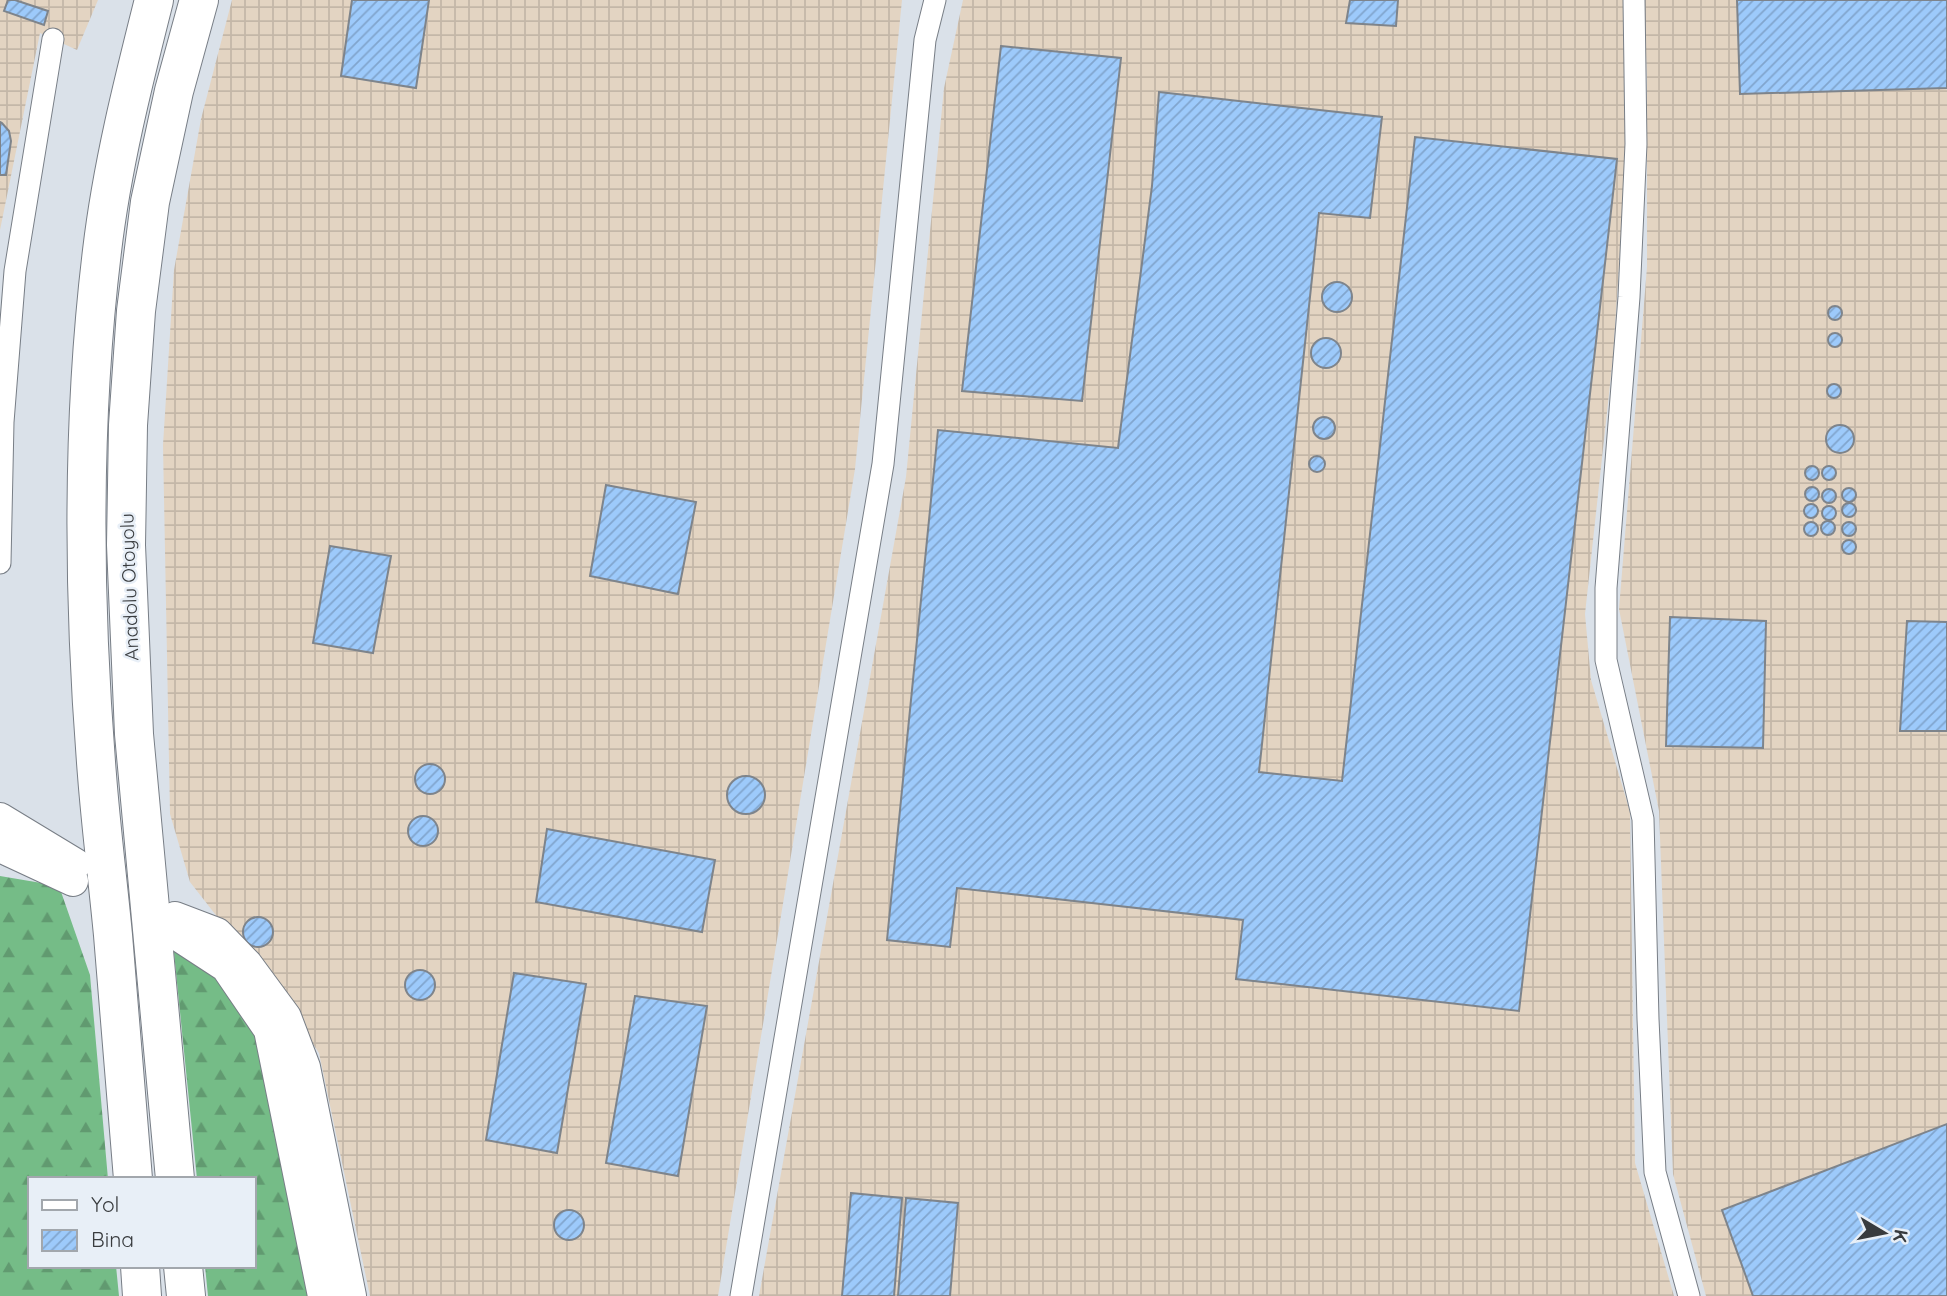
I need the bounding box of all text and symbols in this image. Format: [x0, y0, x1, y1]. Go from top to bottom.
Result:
street label: Anadolu Otoyolu [114, 513, 144, 661]
legend [28, 1177, 256, 1268]
text: Yol [91, 1191, 119, 1217]
north arrow [1849, 1198, 1919, 1268]
text: Bina [91, 1226, 134, 1252]
text: K [1888, 1228, 1914, 1244]

